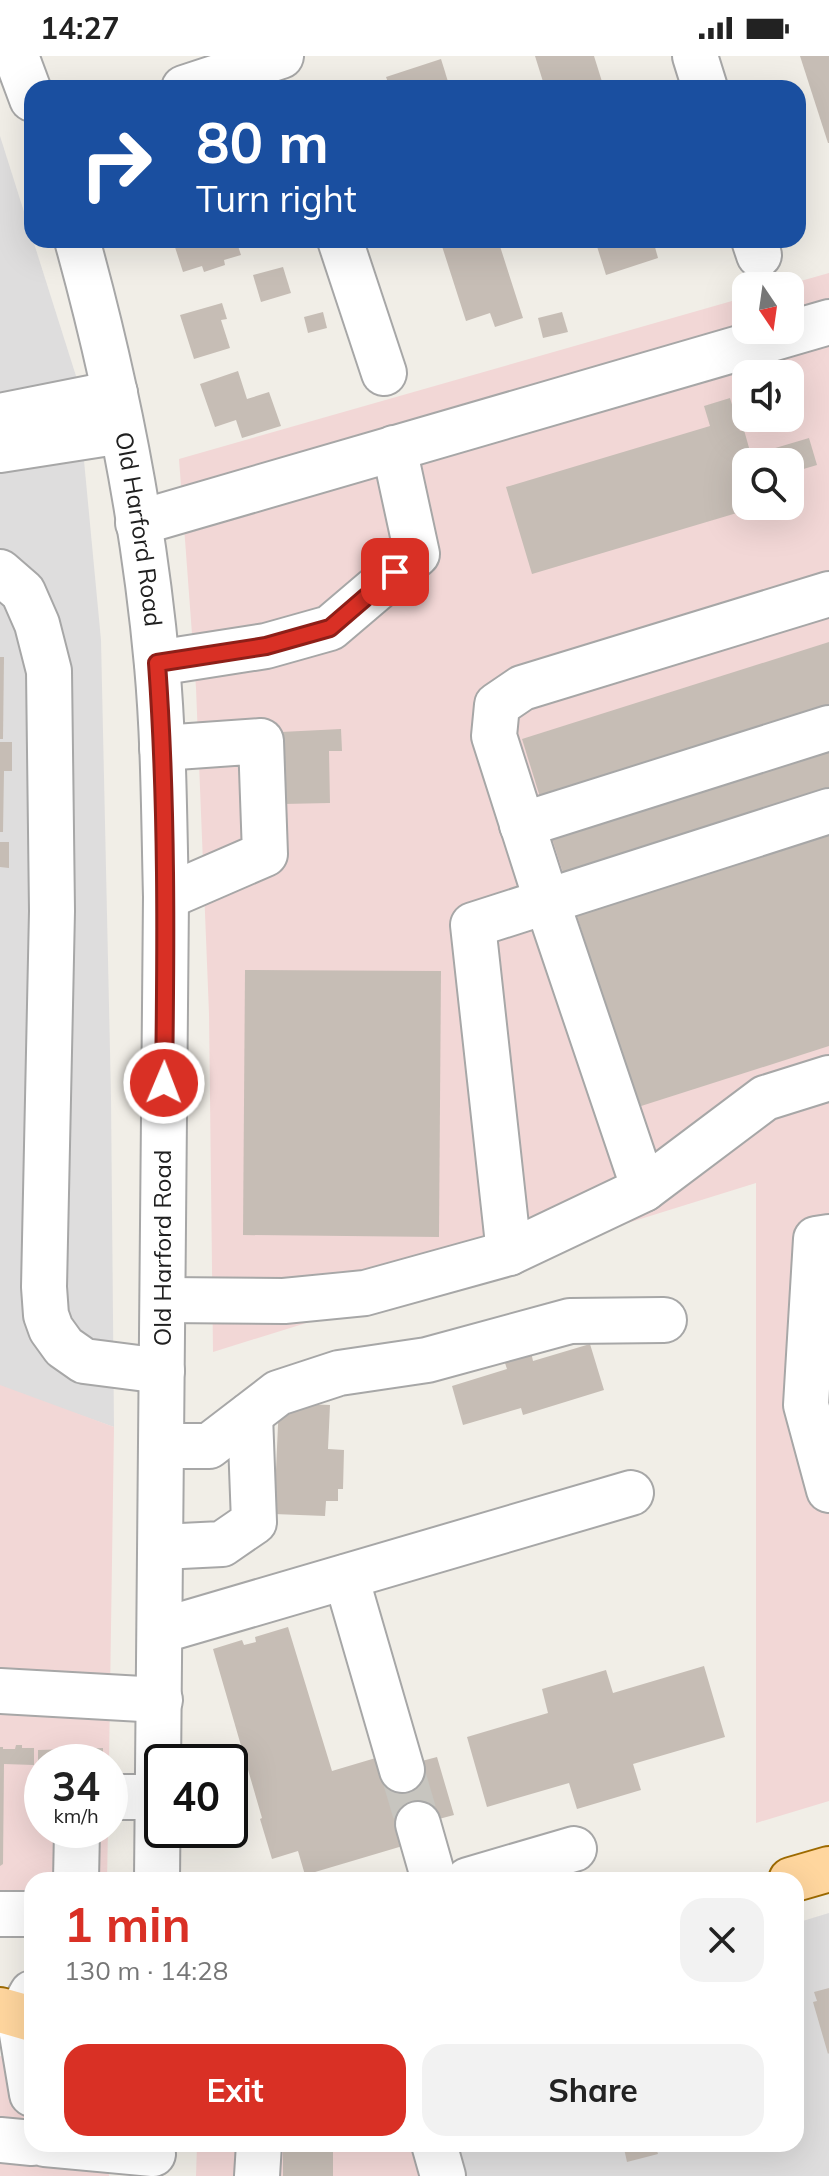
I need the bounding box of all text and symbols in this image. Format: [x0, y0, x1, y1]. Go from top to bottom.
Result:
text: 14:27 [40, 9, 119, 47]
text: 80 m [196, 107, 329, 177]
icon: right [64, 112, 168, 216]
text: Turn right [196, 176, 357, 221]
north arrow [732, 272, 804, 344]
map controls [732, 272, 804, 520]
button: sound [732, 360, 804, 432]
street label: Old Harford Road [109, 429, 169, 628]
button: search [732, 448, 804, 520]
pin [361, 538, 429, 606]
icon: arrive [373, 550, 417, 594]
position arrow [122, 1041, 206, 1125]
street label: Old Harford Road [147, 1150, 177, 1346]
speed limit sign: 40 [144, 1744, 248, 1848]
text: 34 [52, 1761, 100, 1811]
text: km/h [53, 1803, 99, 1828]
text: 1 min [64, 1894, 191, 1954]
button: close [680, 1898, 764, 1982]
text: 130 m · 14:28 [64, 1954, 228, 1987]
button: Exit [64, 2044, 406, 2136]
button: Share [422, 2044, 764, 2136]

